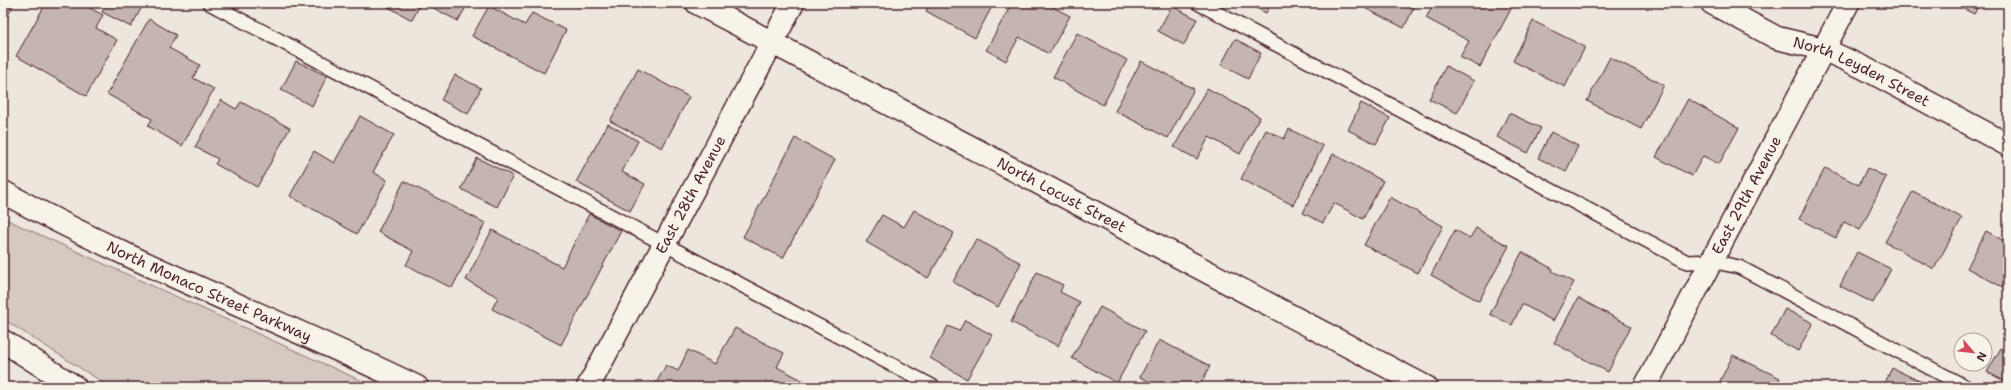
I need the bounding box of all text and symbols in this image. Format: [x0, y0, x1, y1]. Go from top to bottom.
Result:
street label: North Leyden Street [1791, 32, 1933, 111]
street label: East 28th Avenue [651, 132, 730, 257]
street label: East 29th Avenue [1707, 133, 1786, 258]
street label: North Locust Street [994, 153, 1130, 237]
street label: North Monaco Street Parkway [103, 237, 315, 347]
north arrow [1953, 332, 1993, 372]
text: N [1973, 349, 1990, 364]

